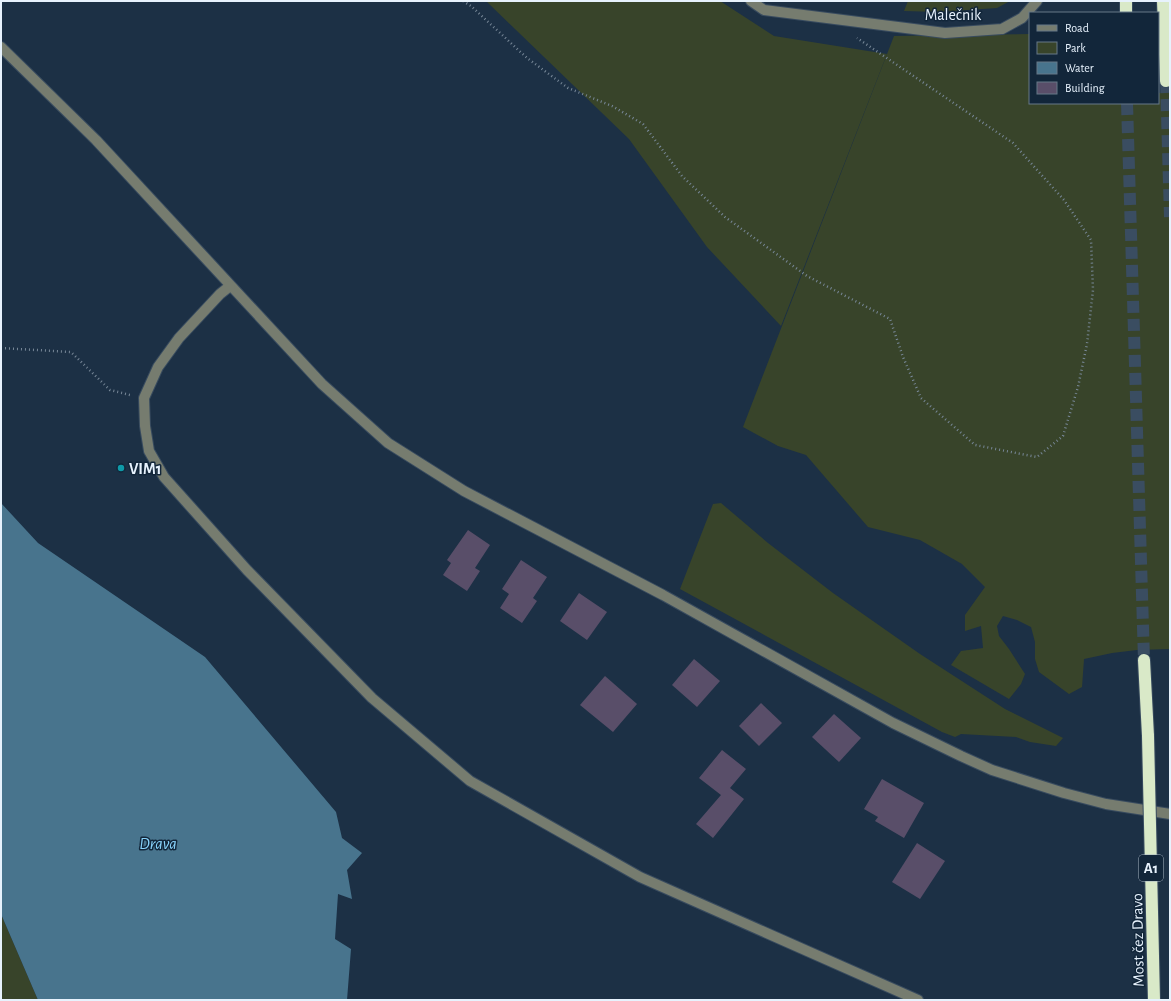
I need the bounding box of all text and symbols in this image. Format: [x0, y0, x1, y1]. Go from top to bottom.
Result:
street label: Malečnik [925, 7, 982, 23]
legend [1029, 12, 1159, 104]
text: Road [1065, 22, 1089, 34]
text: Park [1065, 42, 1086, 54]
text: Water [1065, 62, 1094, 74]
text: Building [1065, 82, 1105, 94]
place label: VIM1 [129, 461, 162, 477]
marker: VIM1 [116, 463, 126, 473]
water label: Drava [139, 835, 177, 852]
road number: A1 [1139, 855, 1163, 881]
street label: Most čez Dravo [1129, 893, 1147, 987]

